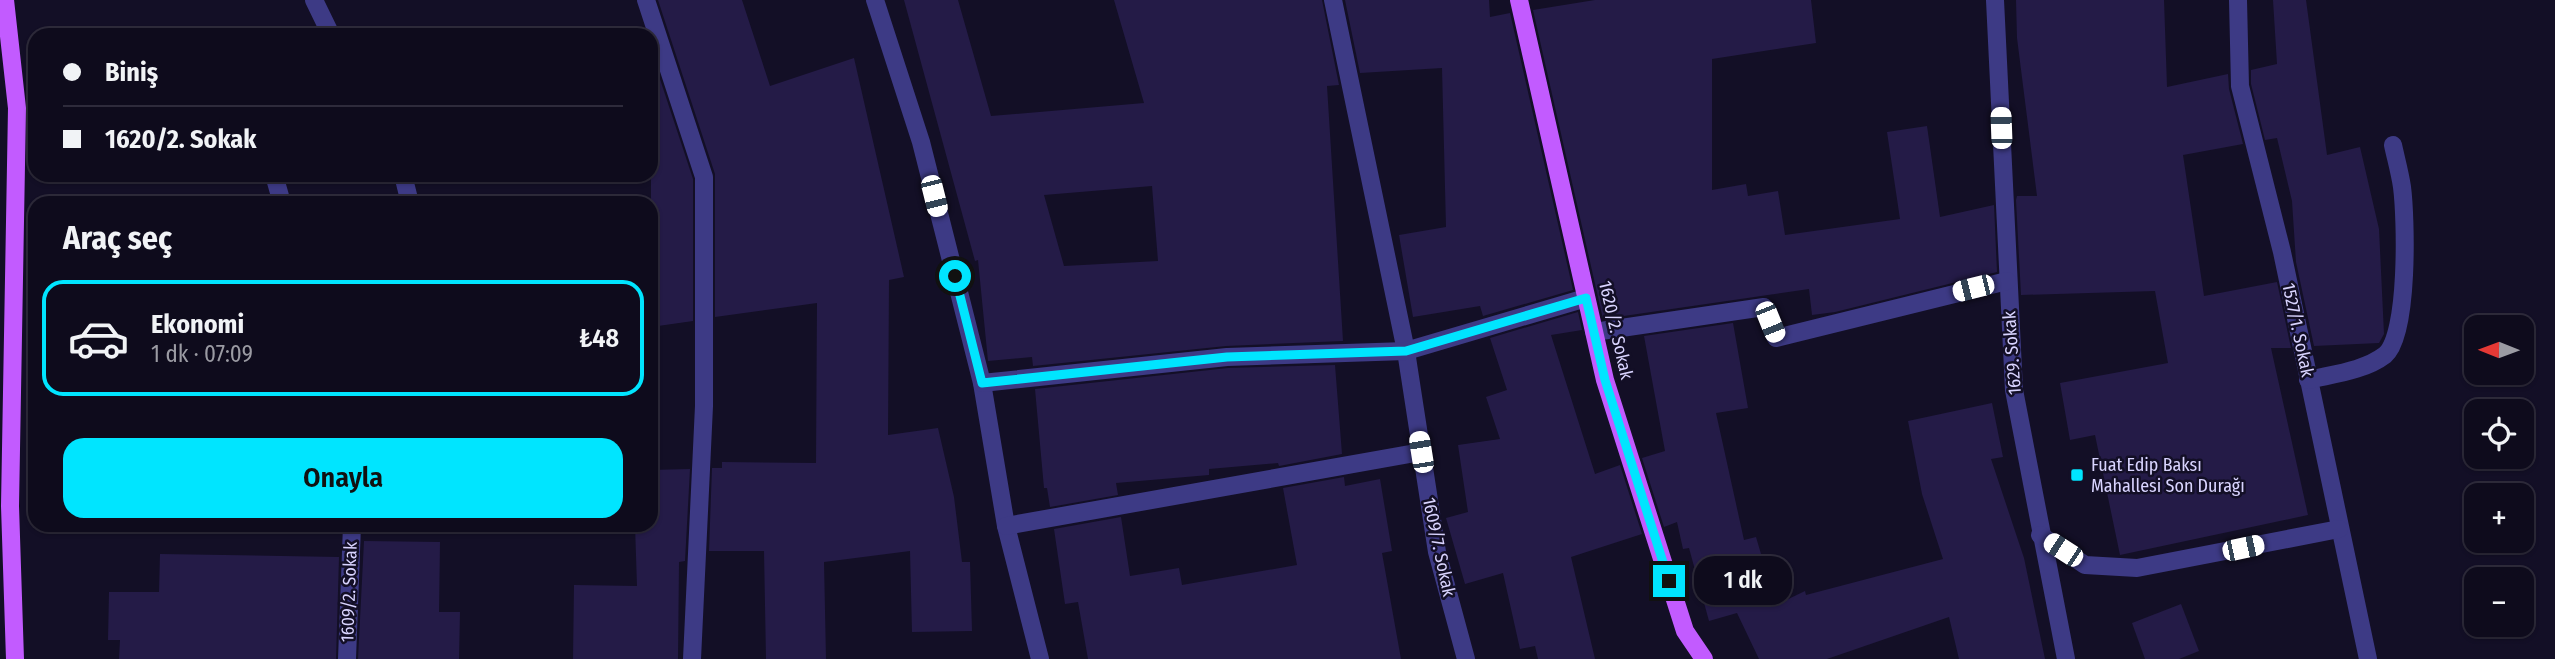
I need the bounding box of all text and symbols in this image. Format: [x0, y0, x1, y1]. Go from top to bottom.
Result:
text: Biniş [105, 57, 158, 88]
car [1990, 107, 2013, 149]
text: 1620/2. Sokak [105, 124, 257, 155]
car [919, 173, 950, 219]
text: Araç seç [63, 219, 172, 257]
route start [939, 260, 971, 292]
car [1951, 273, 1996, 303]
street label: 1620/2. Sokak [1594, 279, 1638, 382]
street label: 1527/1. Sokak [2277, 281, 2319, 380]
car [1753, 299, 1788, 345]
icon: car [67, 307, 130, 370]
text: Ekonomi [151, 309, 244, 340]
street label: 1629. Sokak [1998, 310, 2026, 396]
north arrow [2464, 315, 2534, 385]
map controls [2464, 315, 2534, 637]
text: ₺48 [579, 323, 619, 354]
text: 1 dk · 07:09 [151, 340, 253, 368]
button: locate [2464, 399, 2534, 469]
car [1408, 430, 1435, 474]
button: Onayla [63, 438, 623, 518]
place label: Fuat Edip Baksı Mahallesi Son Durağı [2091, 454, 2245, 497]
marker: Fuat Edip Baksı Mahallesi Son Durağı [2069, 467, 2085, 483]
button: + [2464, 483, 2534, 553]
street label: 1609/7. Sokak [1418, 495, 1460, 599]
car [2040, 530, 2087, 570]
car [2221, 533, 2266, 563]
street label: 1609/2. Sokak [336, 541, 362, 643]
callout: 1 dk [1694, 556, 1792, 606]
route end [1653, 565, 1685, 597]
text: 1 dk [1724, 566, 1762, 594]
button: − [2464, 567, 2534, 637]

